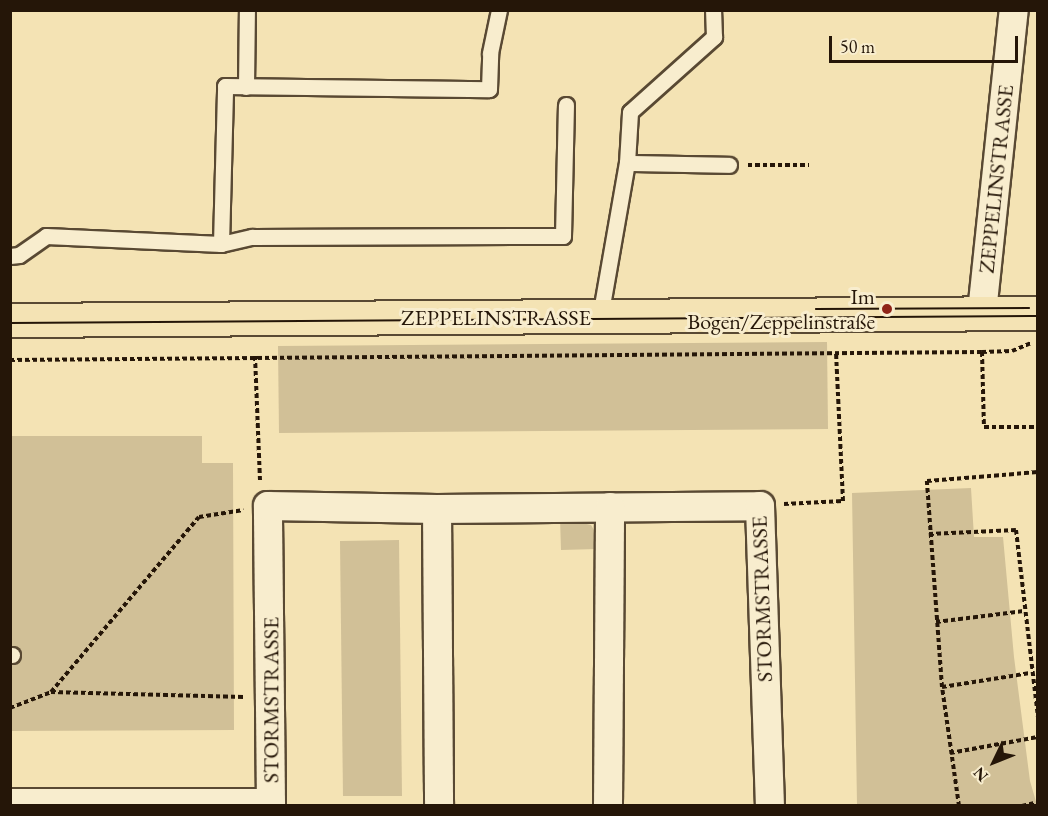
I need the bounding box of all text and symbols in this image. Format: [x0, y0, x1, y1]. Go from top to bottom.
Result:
scale bar [832, 24, 1021, 62]
text: 50 m [840, 35, 875, 58]
street label: ZEPPELINSTRASSE [973, 83, 1019, 275]
place label: Im Bogen/Zeppelinstraße [687, 283, 875, 334]
marker: Im Bogen/Zeppelinstraße [880, 302, 894, 316]
street label: ZEPPELINSTRASSE [401, 305, 591, 331]
street label: STORMSTRASSE [746, 515, 778, 683]
street label: STORMSTRASSE [258, 617, 284, 783]
north arrow [964, 732, 1024, 792]
text: N [968, 763, 993, 787]

